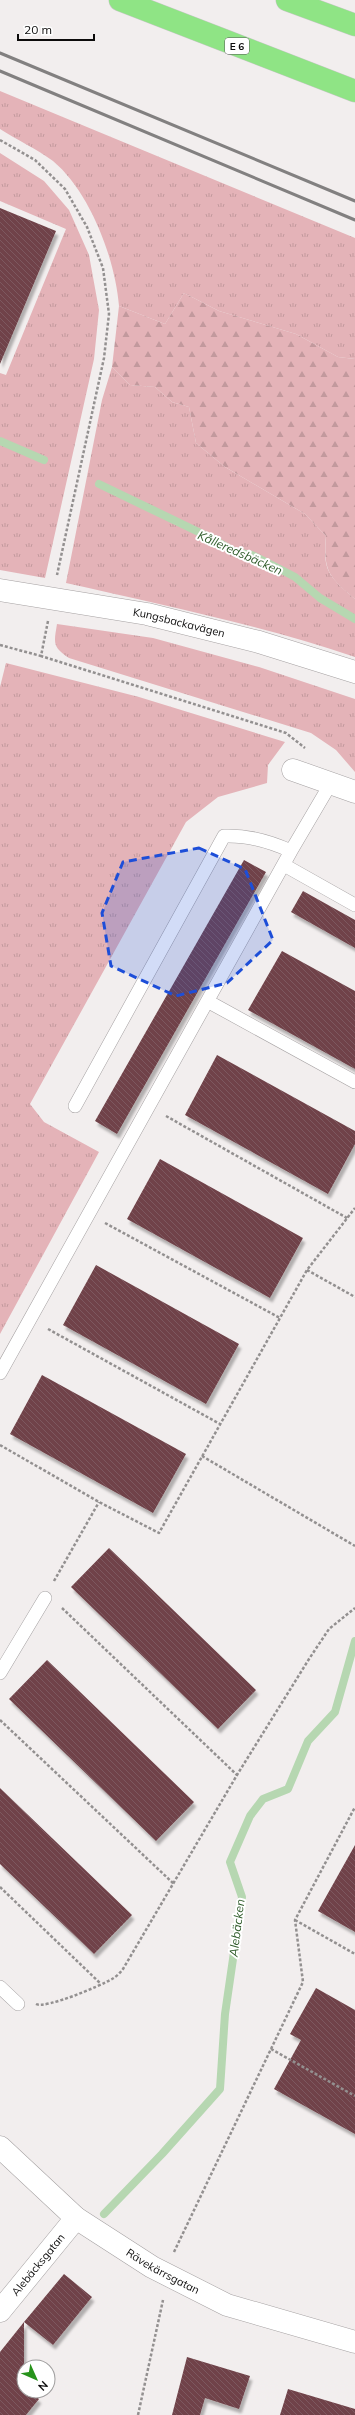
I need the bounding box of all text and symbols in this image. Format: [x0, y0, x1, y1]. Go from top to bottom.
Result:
scale bar [18, 16, 94, 42]
text: 20 m [24, 22, 52, 37]
road number: E 6 [225, 38, 249, 54]
water label: Kålleredsbäcken [196, 527, 285, 578]
street label: Kungsbackavägen [132, 605, 226, 640]
water label: Alebäcken [225, 1898, 247, 1959]
street label: Alebäcksgatan [8, 2230, 68, 2299]
street label: Rävekärrsgatan [124, 2245, 202, 2297]
north arrow [16, 2359, 56, 2399]
text: N [35, 2378, 51, 2394]

